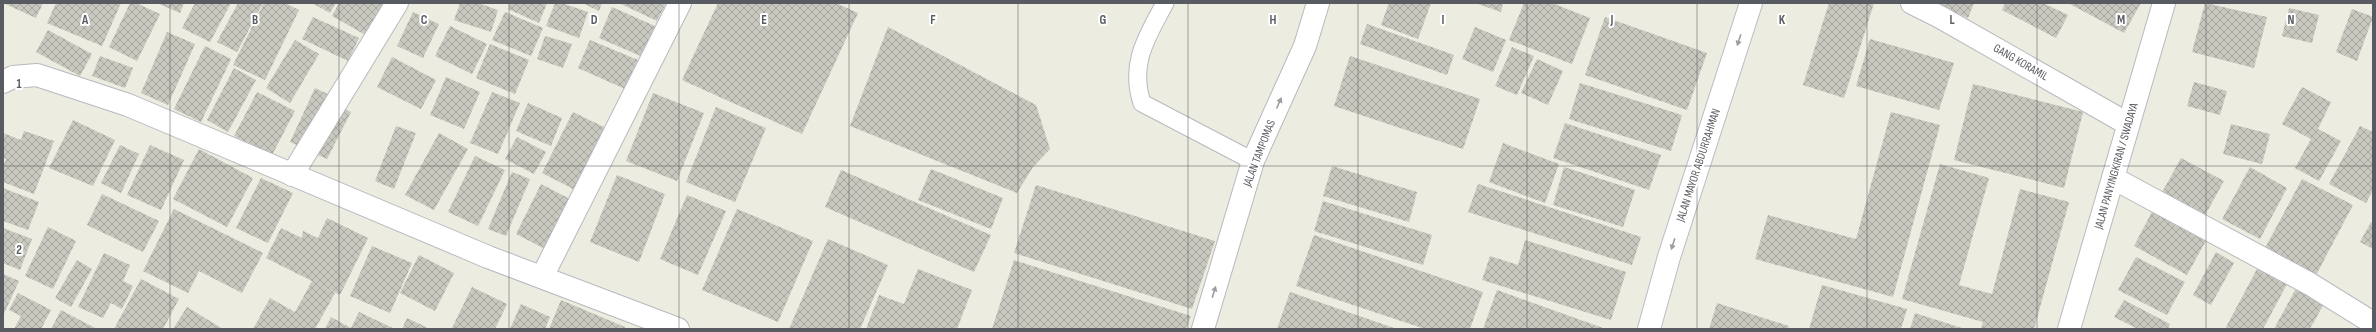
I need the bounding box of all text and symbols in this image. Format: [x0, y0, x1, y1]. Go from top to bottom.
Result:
text: A [81, 12, 89, 28]
text: B [252, 12, 258, 28]
text: C [421, 12, 428, 28]
text: D [591, 12, 598, 28]
text: E [761, 12, 767, 28]
text: F [930, 12, 936, 28]
text: G [1100, 12, 1107, 28]
text: H [1270, 12, 1277, 28]
text: I [1442, 12, 1445, 28]
text: J [1610, 12, 1614, 28]
text: K [1779, 12, 1786, 28]
text: L [1949, 12, 1955, 28]
text: M [2117, 12, 2125, 28]
text: N [2288, 12, 2295, 28]
one-way arrow [1736, 34, 1742, 46]
street label: GANG KORAMIL [1991, 41, 2051, 84]
text: 1 [16, 76, 22, 92]
one-way arrow [1276, 97, 1283, 109]
street label: JALAN PANYINGKIRAN / SWADAYA [2091, 101, 2142, 232]
street label: JALAN MAYOR ABDURRAHMAN [1673, 107, 1724, 225]
street label: JALAN TAMPOMAS [1239, 118, 1279, 190]
one-way arrow [1670, 238, 1676, 250]
text: 2 [16, 242, 22, 258]
one-way arrow [1211, 285, 1217, 297]

